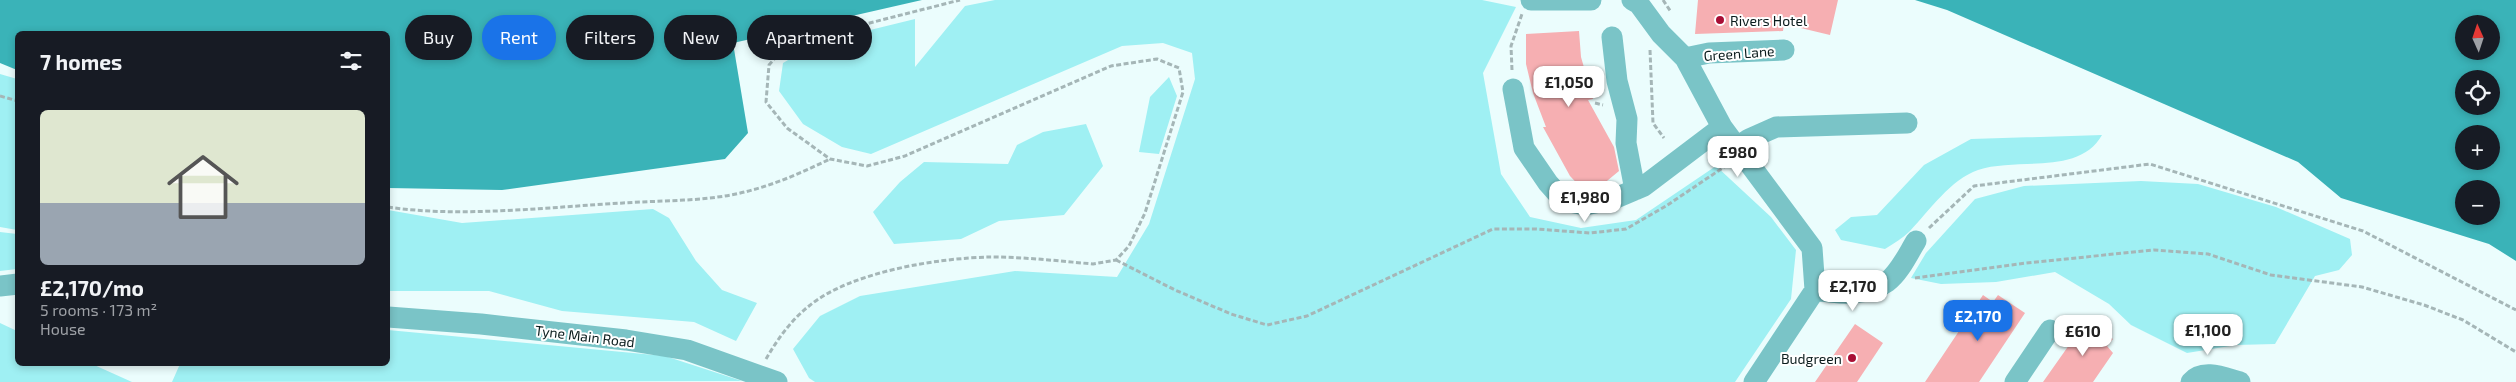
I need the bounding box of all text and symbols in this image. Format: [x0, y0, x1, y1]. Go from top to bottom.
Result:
place label: Rivers Hotel [1730, 12, 1808, 29]
marker: Rivers Hotel [1714, 14, 1726, 26]
chip: Buy [405, 15, 472, 60]
chip: Rent [482, 15, 556, 60]
chip: Filters [566, 15, 654, 60]
chip: New [664, 15, 737, 60]
chip: Apartment [747, 15, 872, 60]
north arrow [2455, 15, 2500, 60]
map controls [2455, 15, 2500, 225]
street label: Green Lane [1703, 42, 1775, 64]
icon: filters [337, 47, 365, 75]
text: 7 homes [40, 49, 122, 74]
pin: £1,050 [1528, 66, 1610, 108]
button: locate [2455, 70, 2500, 115]
text: £1,050 [1544, 72, 1594, 91]
button: + [2455, 125, 2500, 170]
pin: £980 [1708, 136, 1768, 178]
icon: home [158, 142, 248, 232]
text: £980 [1719, 142, 1757, 161]
pin: £1,980 [1544, 180, 1626, 223]
button: − [2455, 180, 2500, 225]
text: £1,980 [1560, 187, 1610, 206]
pin: £2,170 [1812, 270, 1894, 312]
text: £2,170/mo [40, 275, 144, 300]
text: £2,170 [1829, 276, 1877, 295]
text: 5 rooms · 173 m² [40, 300, 157, 319]
pin: £2,170 [1937, 300, 2019, 342]
text: £2,170 [1954, 306, 2002, 325]
pin: £610 [2053, 314, 2113, 357]
pin: £1,100 [2167, 314, 2249, 356]
text: House [40, 319, 86, 338]
text: £1,100 [2185, 320, 2231, 339]
street label: Tyne Main Road [534, 321, 636, 351]
text: £610 [2065, 321, 2101, 340]
place label: Budgreen [1781, 350, 1842, 367]
marker: Budgreen [1846, 352, 1858, 364]

